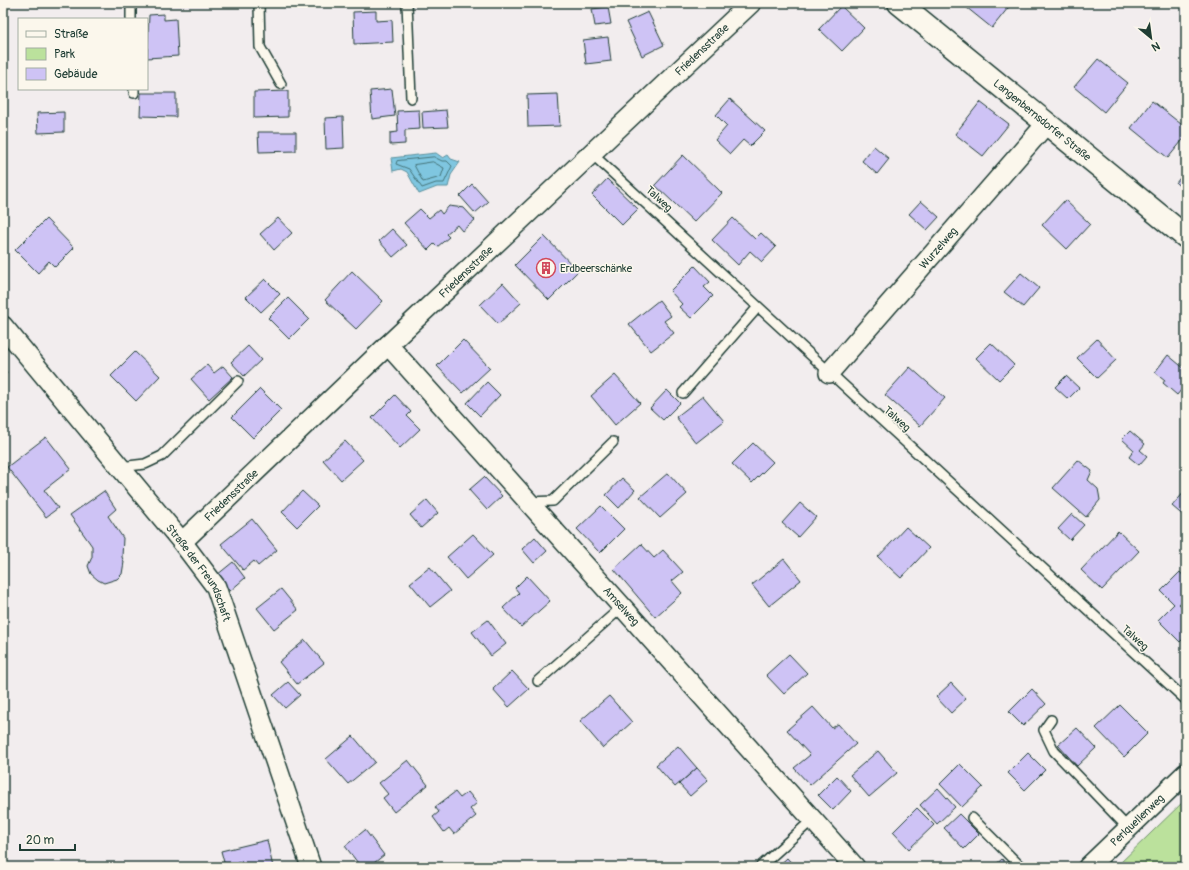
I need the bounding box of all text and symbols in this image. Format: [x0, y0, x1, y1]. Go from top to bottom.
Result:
legend [18, 18, 148, 90]
north arrow [1131, 18, 1171, 58]
street label: Friedensstraße [672, 21, 732, 78]
text: Straße [54, 27, 88, 42]
text: N [1149, 39, 1162, 54]
text: Park [54, 47, 75, 62]
text: Gebäude [54, 67, 98, 82]
street label: Langenbernsdorfer Straße [991, 76, 1094, 164]
street label: Talweg [643, 183, 675, 215]
street label: Wurzelweg [916, 224, 960, 271]
street label: Friedensstraße [436, 243, 496, 300]
building icon: Erdbeerschänke [535, 257, 557, 279]
place label: Erdbeerschänke [560, 262, 633, 275]
street label: Talweg [881, 404, 913, 435]
street label: Friedensstraße [202, 466, 261, 524]
street label: Straße der Freundschaft [163, 521, 234, 624]
street label: Amselweg [601, 584, 642, 628]
street label: Talweg [1119, 623, 1151, 654]
street label: Perlquellenweg [1108, 791, 1167, 849]
scale bar [20, 826, 75, 852]
text: 20 m [26, 833, 55, 848]

